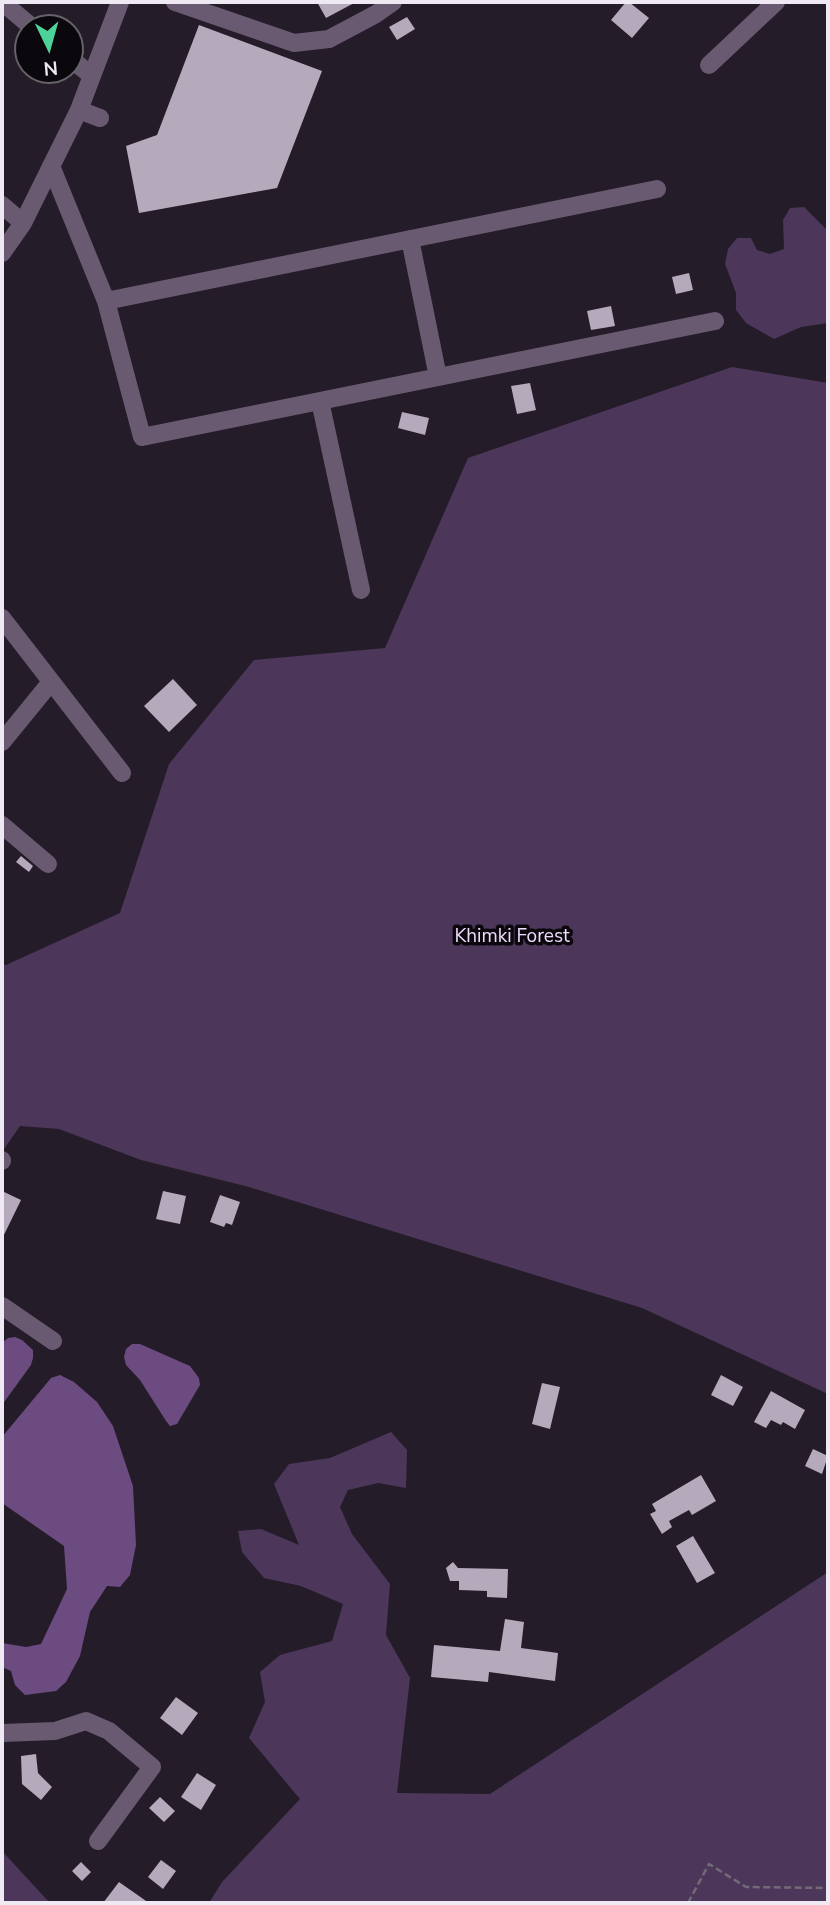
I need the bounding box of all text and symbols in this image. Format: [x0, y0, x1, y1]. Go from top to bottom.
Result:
north arrow [14, 14, 84, 84]
text: N [42, 54, 59, 81]
park label: Khimki Forest [454, 926, 570, 948]

